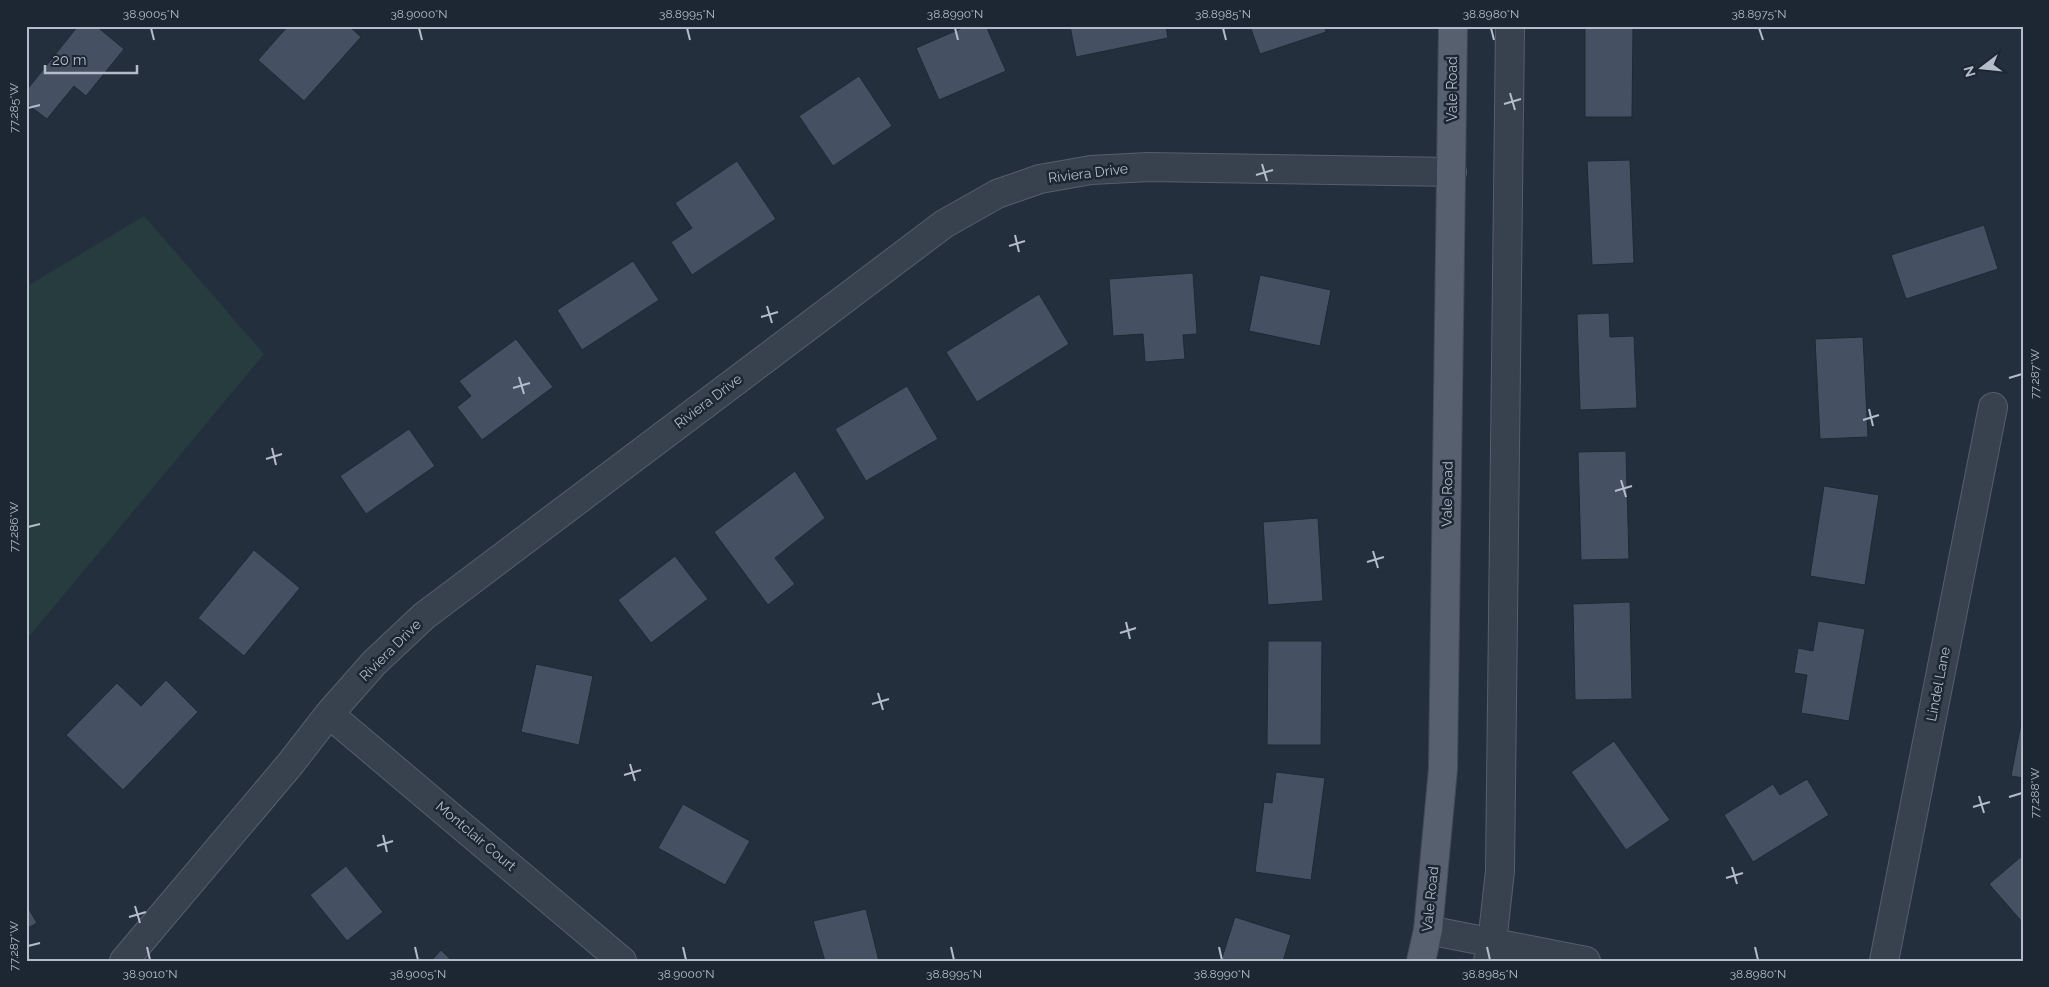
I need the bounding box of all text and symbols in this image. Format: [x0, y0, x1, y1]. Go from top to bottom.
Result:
text: 38.9005°N [123, 7, 179, 21]
text: 38.9000°N [390, 7, 448, 21]
text: 38.8995°N [659, 7, 715, 21]
text: 38.8990°N [927, 7, 983, 21]
text: 38.8985°N [1195, 7, 1251, 21]
text: 38.8980°N [1463, 7, 1519, 21]
text: 38.8975°N [1731, 7, 1787, 21]
scale bar [45, 42, 138, 74]
north arrow [1956, 42, 2006, 92]
text: 20 m [52, 51, 87, 69]
street label: Vale Road [1444, 56, 1460, 122]
text: N [1960, 64, 1979, 79]
text: 77.285°W [7, 83, 21, 133]
street label: Riviera Drive [1047, 160, 1129, 186]
text: 77.287°W [2028, 349, 2042, 399]
street label: Riviera Drive [671, 370, 745, 432]
street label: Vale Road [1438, 461, 1456, 527]
text: 77.286°W [7, 501, 21, 552]
street label: Riviera Drive [356, 616, 424, 684]
street label: Lindel Lane [1923, 645, 1953, 723]
text: 77.288°W [2028, 767, 2042, 818]
street label: Montclair Court [433, 798, 519, 874]
street label: Vale Road [1419, 866, 1441, 932]
text: 77.287°W [7, 921, 21, 971]
text: 38.9010°N [123, 967, 177, 981]
text: 38.9005°N [390, 967, 446, 981]
text: 38.9000°N [657, 967, 715, 981]
text: 38.8995°N [926, 967, 982, 981]
text: 38.8990°N [1194, 967, 1250, 981]
text: 38.8985°N [1462, 967, 1518, 981]
text: 38.8980°N [1730, 967, 1786, 981]

